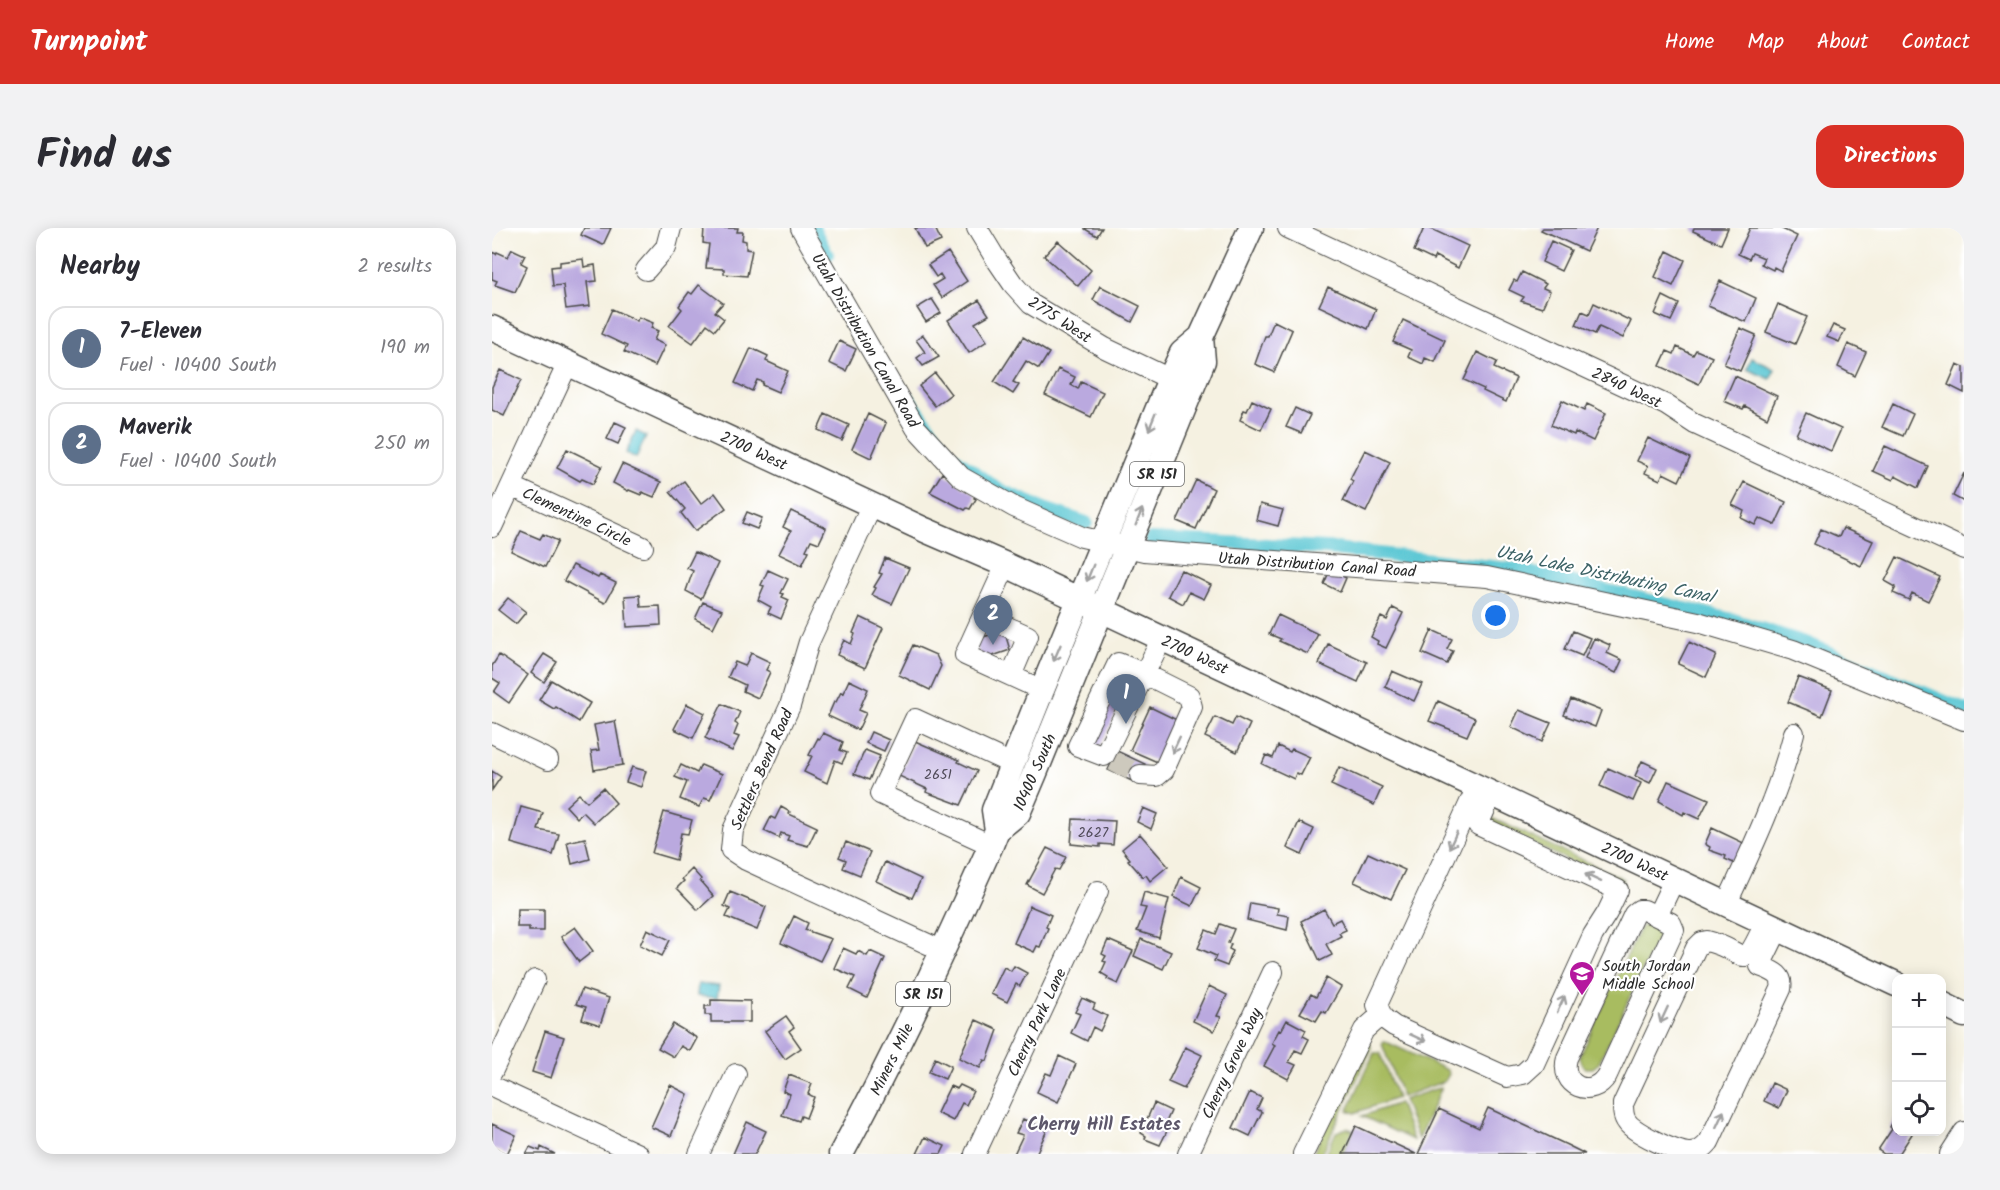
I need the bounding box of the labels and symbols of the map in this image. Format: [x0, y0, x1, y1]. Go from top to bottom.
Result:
street label: Utah Distribution Canal Road [804, 249, 926, 434]
street label: 2775 West [1022, 290, 1097, 351]
street label: 2840 West [1587, 361, 1666, 416]
one-way arrow [1146, 412, 1157, 431]
street label: 2700 West [716, 425, 792, 478]
road number: SR 151 [1130, 462, 1184, 486]
street label: Clementine Circle [517, 481, 635, 554]
one-way arrow [1134, 508, 1145, 526]
water label: Utah Lake Distributing Canal [1493, 538, 1720, 613]
street label: Utah Distribution Canal Road [1217, 546, 1418, 585]
one-way arrow [1084, 563, 1095, 581]
pin: 2 [974, 596, 1012, 645]
your location [1481, 601, 1510, 630]
street label: 2700 West [1157, 629, 1233, 682]
one-way arrow [1051, 644, 1062, 662]
pin: 1 [1106, 674, 1146, 724]
street label: Settlers Bend Road [724, 704, 801, 834]
street label: 10400 South [1007, 730, 1064, 815]
one-way arrow [1169, 736, 1181, 754]
house number: 2651 [924, 764, 952, 786]
house number: 2627 [1078, 822, 1109, 844]
one-way arrow [1446, 831, 1458, 849]
street label: 2700 West [1597, 836, 1673, 889]
one-way arrow [1584, 872, 1602, 883]
place label: South Jordan Middle School [1602, 954, 1695, 997]
school or university icon: South Jordan Middle School [1567, 959, 1597, 997]
street label: Cherry Park Lane [1001, 964, 1073, 1081]
road number: SR 151 [896, 982, 950, 1006]
one-way arrow [1556, 995, 1568, 1013]
street label: Cherry Grove Way [1196, 1003, 1269, 1123]
one-way arrow [1657, 1006, 1669, 1024]
street label: Miners Mile [864, 1019, 921, 1100]
one-way arrow [1409, 1032, 1427, 1044]
one-way arrow [1714, 1110, 1726, 1128]
district label: Cherry Hill Estates [1027, 1111, 1181, 1140]

